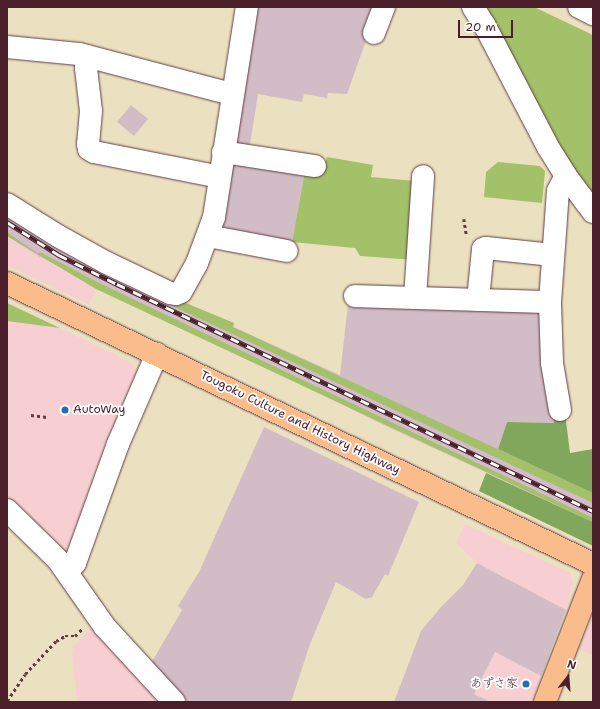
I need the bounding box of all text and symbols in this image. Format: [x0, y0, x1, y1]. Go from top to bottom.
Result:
scale bar [460, 12, 515, 38]
text: 20 m [465, 19, 496, 35]
street label: Tougoku Culture and History Highway [198, 368, 402, 478]
place label: AutoWay [73, 403, 126, 417]
marker: AutoWay [60, 405, 70, 415]
north arrow [548, 657, 588, 697]
text: N [565, 657, 578, 673]
place label: あずさ家 [470, 677, 518, 691]
marker: あずさ家 [521, 679, 531, 689]

